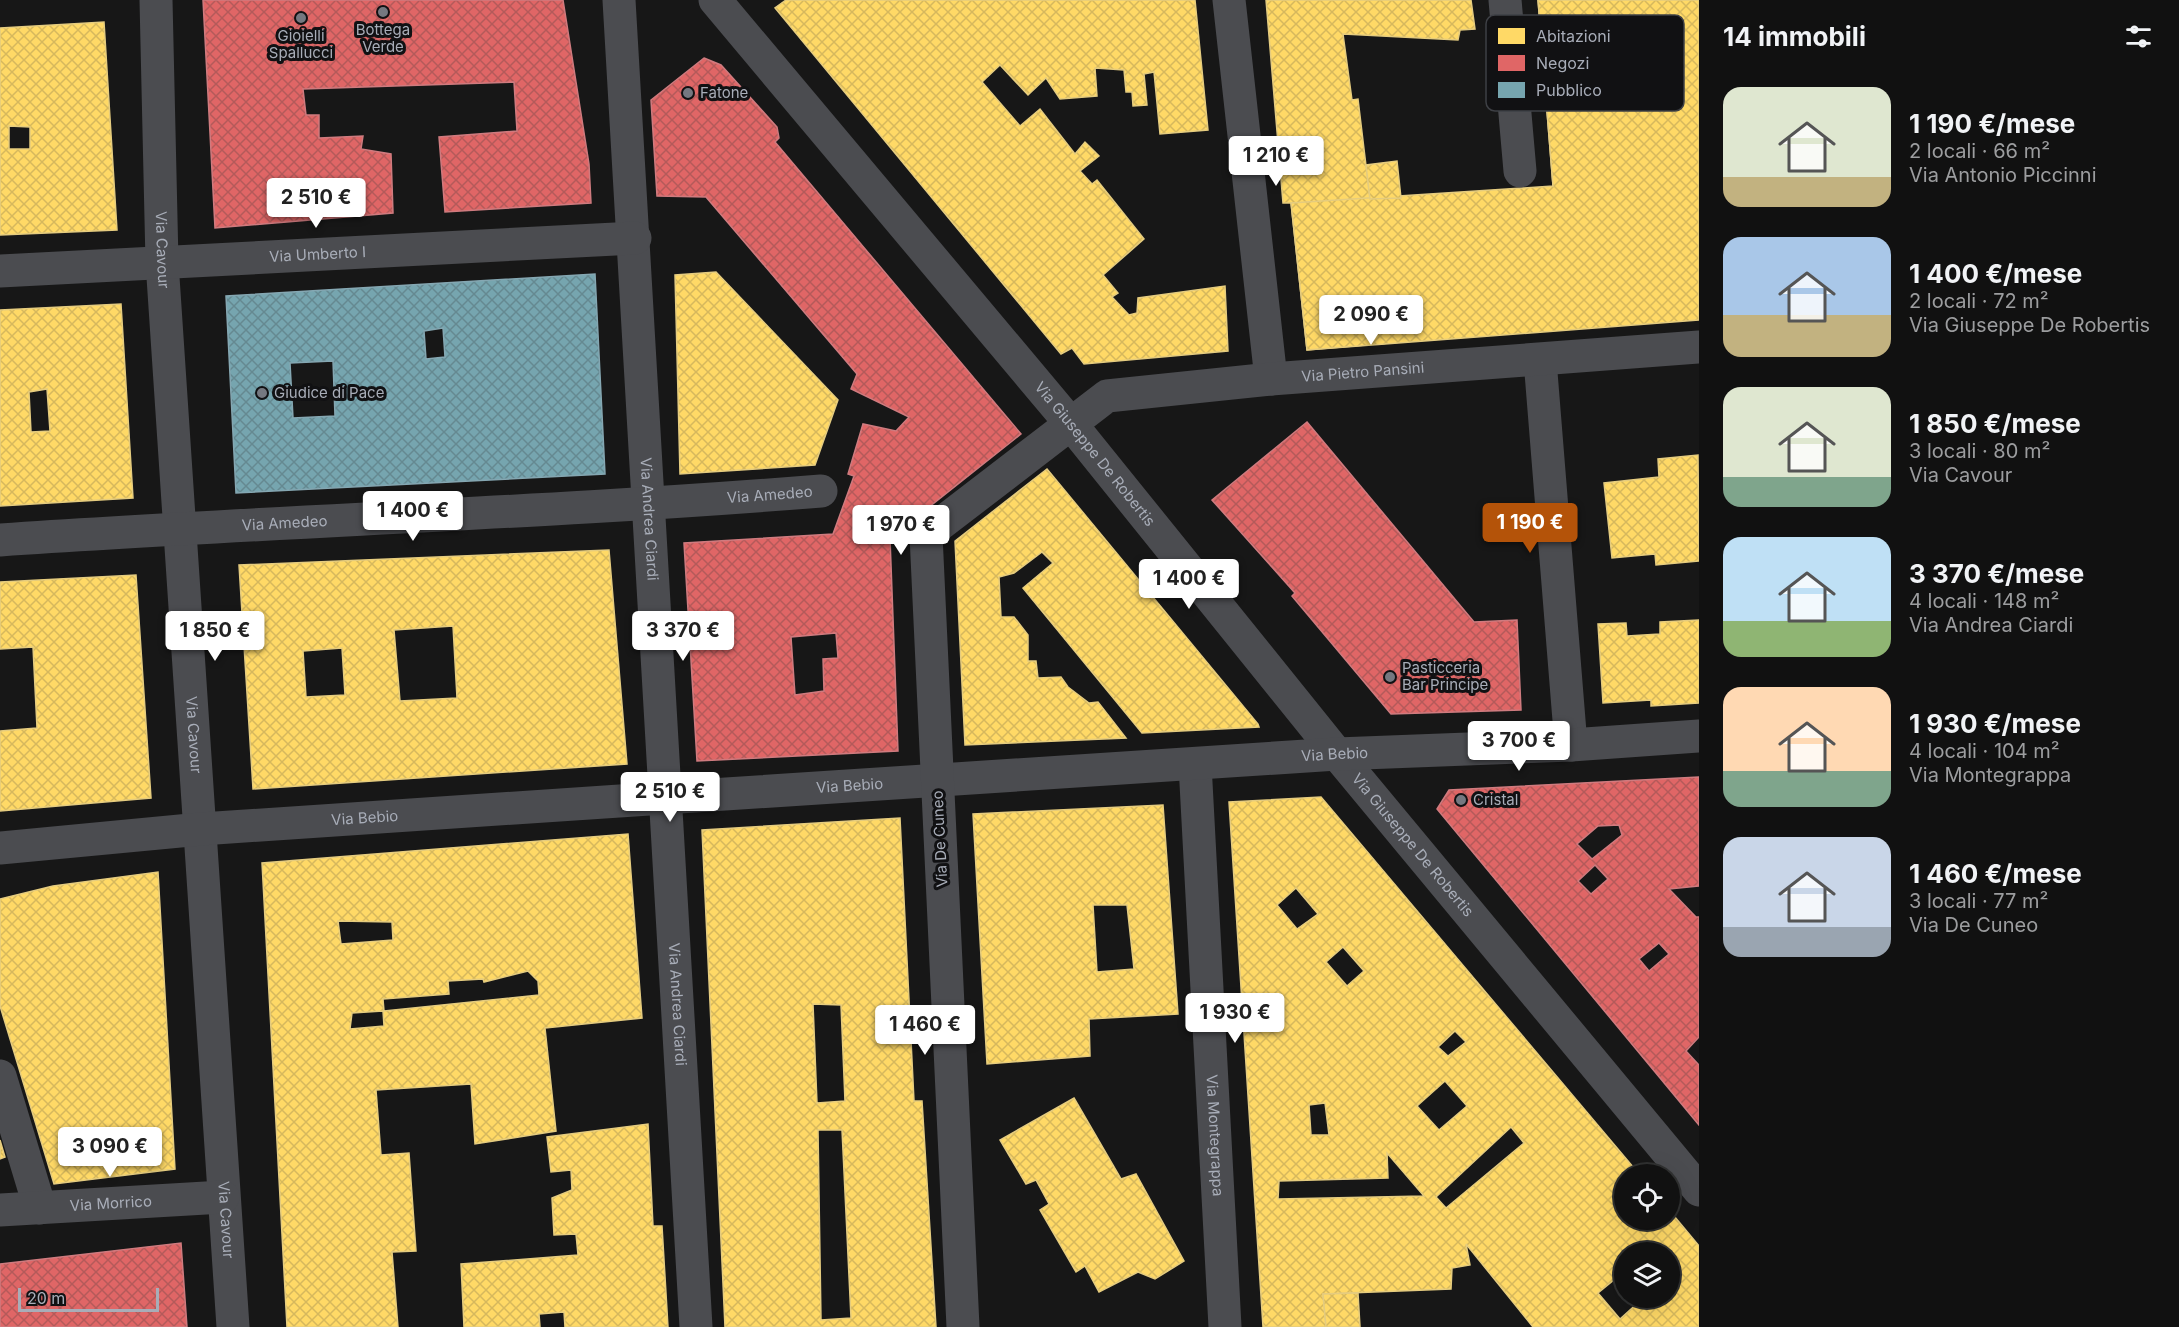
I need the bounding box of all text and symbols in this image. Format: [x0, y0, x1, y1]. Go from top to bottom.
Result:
marker: Bottega Verde [376, 5, 390, 19]
marker: Gioielli Spallucci [294, 11, 308, 25]
legend [1486, 15, 1684, 111]
place label: Bottega Verde [356, 20, 410, 56]
icon: filters [2122, 20, 2155, 53]
text: 14 immobili [1723, 21, 1866, 52]
place label: Gioielli Spallucci [269, 26, 333, 62]
text: Abitazioni [1536, 26, 1611, 46]
text: Negozi [1536, 53, 1589, 73]
text: Pubblico [1536, 80, 1602, 100]
place label: Fatone [700, 83, 748, 102]
marker: Fatone [681, 86, 695, 100]
text: 1 190 €/mese [1909, 108, 2075, 139]
icon: home [1771, 111, 1843, 183]
pin: 1 210 € [1221, 136, 1331, 187]
text: 2 locali · 66 m² [1909, 139, 2050, 163]
text: 1 210 € [1243, 143, 1309, 167]
text: Via Antonio Piccinni [1909, 163, 2097, 187]
pin: 2 510 € [261, 178, 371, 229]
text: 2 510 € [281, 185, 351, 209]
street label: Via Cavour [152, 211, 174, 290]
street label: Via Umberto I [269, 242, 366, 266]
text: 1 400 €/mese [1909, 258, 2082, 289]
icon: home [1771, 261, 1843, 333]
text: 2 locali · 72 m² [1909, 289, 2049, 313]
pin: 2 090 € [1316, 295, 1426, 346]
text: 2 090 € [1333, 302, 1409, 326]
text: Via Giuseppe De Robertis [1909, 313, 2150, 337]
street label: Via Pietro Pansini [1301, 358, 1425, 386]
street label: Via Giuseppe De Robertis [1031, 378, 1160, 530]
place label: Giudice di Pace [274, 383, 384, 402]
marker: Giudice di Pace [255, 386, 269, 400]
text: 1 850 €/mese [1909, 408, 2081, 439]
icon: home [1771, 411, 1843, 483]
text: 3 locali · 80 m² [1909, 439, 2050, 463]
street label: Via Andrea Ciardi [637, 457, 663, 581]
text: Via Cavour [1909, 463, 2012, 487]
street label: Via Amedeo [726, 482, 813, 507]
pin: 1 400 € [358, 491, 468, 542]
text: 1 400 € [377, 498, 449, 522]
pin: 1 190 € [1475, 503, 1585, 554]
pin: 1 970 € [846, 505, 956, 556]
text: 1 190 € [1497, 510, 1563, 534]
street label: Via Amedeo [241, 511, 328, 534]
text: 1 970 € [866, 512, 936, 536]
text: 3 370 €/mese [1909, 558, 2084, 589]
pin: 1 400 € [1134, 559, 1244, 610]
icon: home [1771, 561, 1843, 633]
text: 1 400 € [1153, 566, 1225, 590]
text: 4 locali · 148 m² [1909, 589, 2059, 613]
pin: 1 850 € [160, 611, 270, 662]
pin: 3 370 € [628, 611, 738, 662]
text: Via Andrea Ciardi [1909, 613, 2073, 637]
text: 1 850 € [179, 618, 251, 642]
text: 3 370 € [646, 618, 720, 642]
place label: Pasticceria Bar Principe [1402, 658, 1488, 694]
marker: Pasticceria Bar Principe [1383, 670, 1397, 684]
street label: Via Cavour [182, 696, 206, 774]
text: 1 930 €/mese [1909, 708, 2081, 739]
icon: home [1771, 711, 1843, 783]
pin: 3 700 € [1464, 721, 1574, 772]
text: 3 700 € [1482, 728, 1556, 752]
text: 4 locali · 104 m² [1909, 739, 2060, 763]
street label: Via Bebio [1301, 743, 1368, 765]
text: Via Montegrappa [1909, 763, 2071, 787]
street label: Via Giuseppe De Robertis [1348, 769, 1478, 921]
pin: 2 510 € [615, 772, 725, 823]
street label: Via Bebio [816, 774, 884, 797]
text: 2 510 € [635, 779, 705, 803]
street label: Via De Cuneo [927, 790, 952, 888]
place label: Cristal [1473, 790, 1518, 809]
marker: Cristal [1454, 793, 1468, 807]
street label: Via Bebio [331, 806, 399, 829]
text: 1 460 €/mese [1909, 858, 2082, 889]
icon: home [1771, 861, 1843, 933]
text: 3 locali · 77 m² [1909, 889, 2048, 913]
text: Via De Cuneo [1909, 913, 2038, 937]
street label: Via Andrea Ciardi [665, 942, 691, 1066]
pin: 1 930 € [1180, 993, 1290, 1044]
text: 1 930 € [1199, 1000, 1271, 1024]
pin: 1 460 € [870, 1005, 980, 1056]
text: 1 460 € [889, 1012, 961, 1036]
street label: Via Montegrappa [1203, 1074, 1228, 1197]
pin: 3 090 € [55, 1127, 165, 1178]
text: 3 090 € [72, 1134, 148, 1158]
map controls [1614, 1164, 1680, 1308]
button: locate [1614, 1164, 1680, 1230]
street label: Via Cavour [214, 1180, 238, 1259]
street label: Via Morrico [69, 1191, 152, 1215]
button: layers [1614, 1242, 1680, 1308]
scale bar [18, 1285, 159, 1312]
text: 20 m [27, 1288, 65, 1308]

